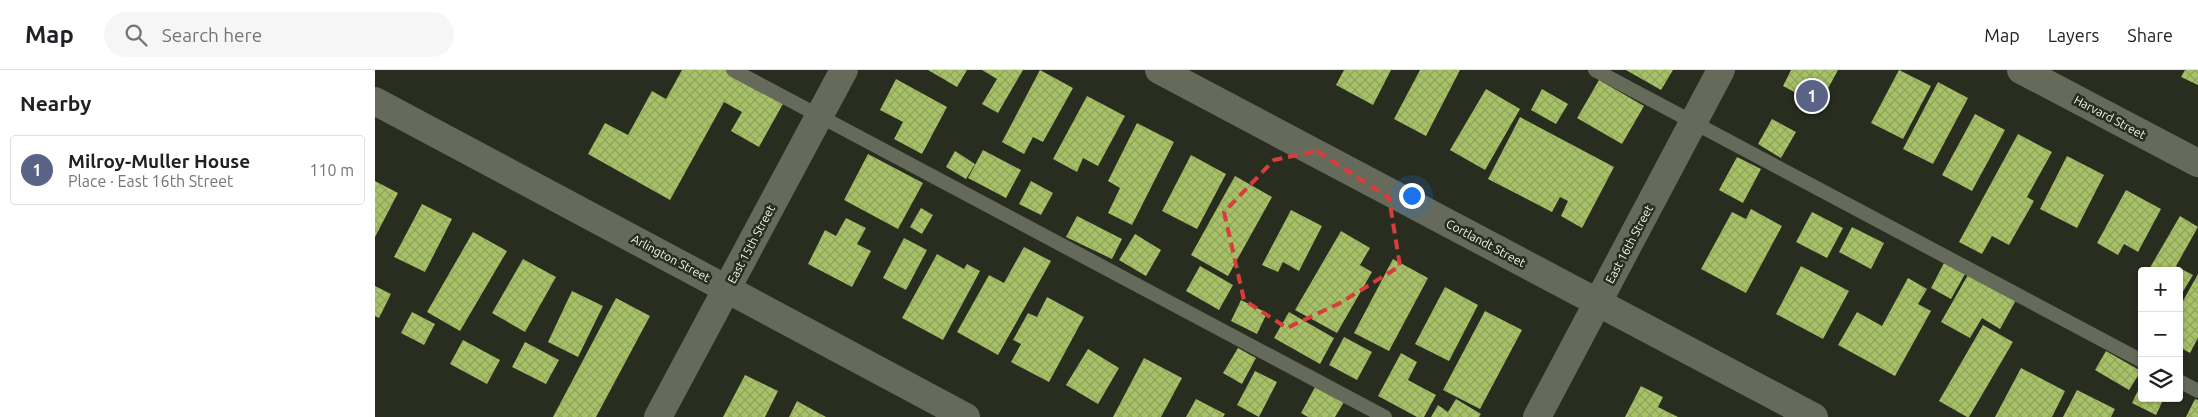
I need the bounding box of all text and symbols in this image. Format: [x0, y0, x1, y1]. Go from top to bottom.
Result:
search box [104, 12, 454, 57]
text: Map [25, 21, 74, 48]
icon: search [122, 21, 150, 49]
text: Search here [162, 24, 262, 46]
text: Map [1984, 25, 2020, 45]
text: Layers [2048, 25, 2099, 45]
text: Share [2127, 25, 2173, 45]
pin: 1 [1796, 77, 1828, 115]
text: Nearby [20, 91, 91, 115]
street label: Harvard Street [2072, 93, 2148, 141]
text: Milroy-Muller House [68, 150, 250, 172]
text: 1 [32, 161, 42, 179]
text: 110 m [309, 161, 354, 179]
text: Place · East 16th Street [68, 172, 233, 190]
your location [1399, 183, 1425, 209]
street label: East 15th Street [725, 202, 777, 285]
street label: East 16th Street [1603, 202, 1655, 285]
street label: Cortlandt Street [1444, 217, 1528, 269]
street label: Arlington Street [630, 232, 713, 284]
map controls [2138, 267, 2183, 402]
button: + [2138, 267, 2183, 312]
button: − [2138, 312, 2183, 357]
button: layers [2138, 357, 2183, 402]

